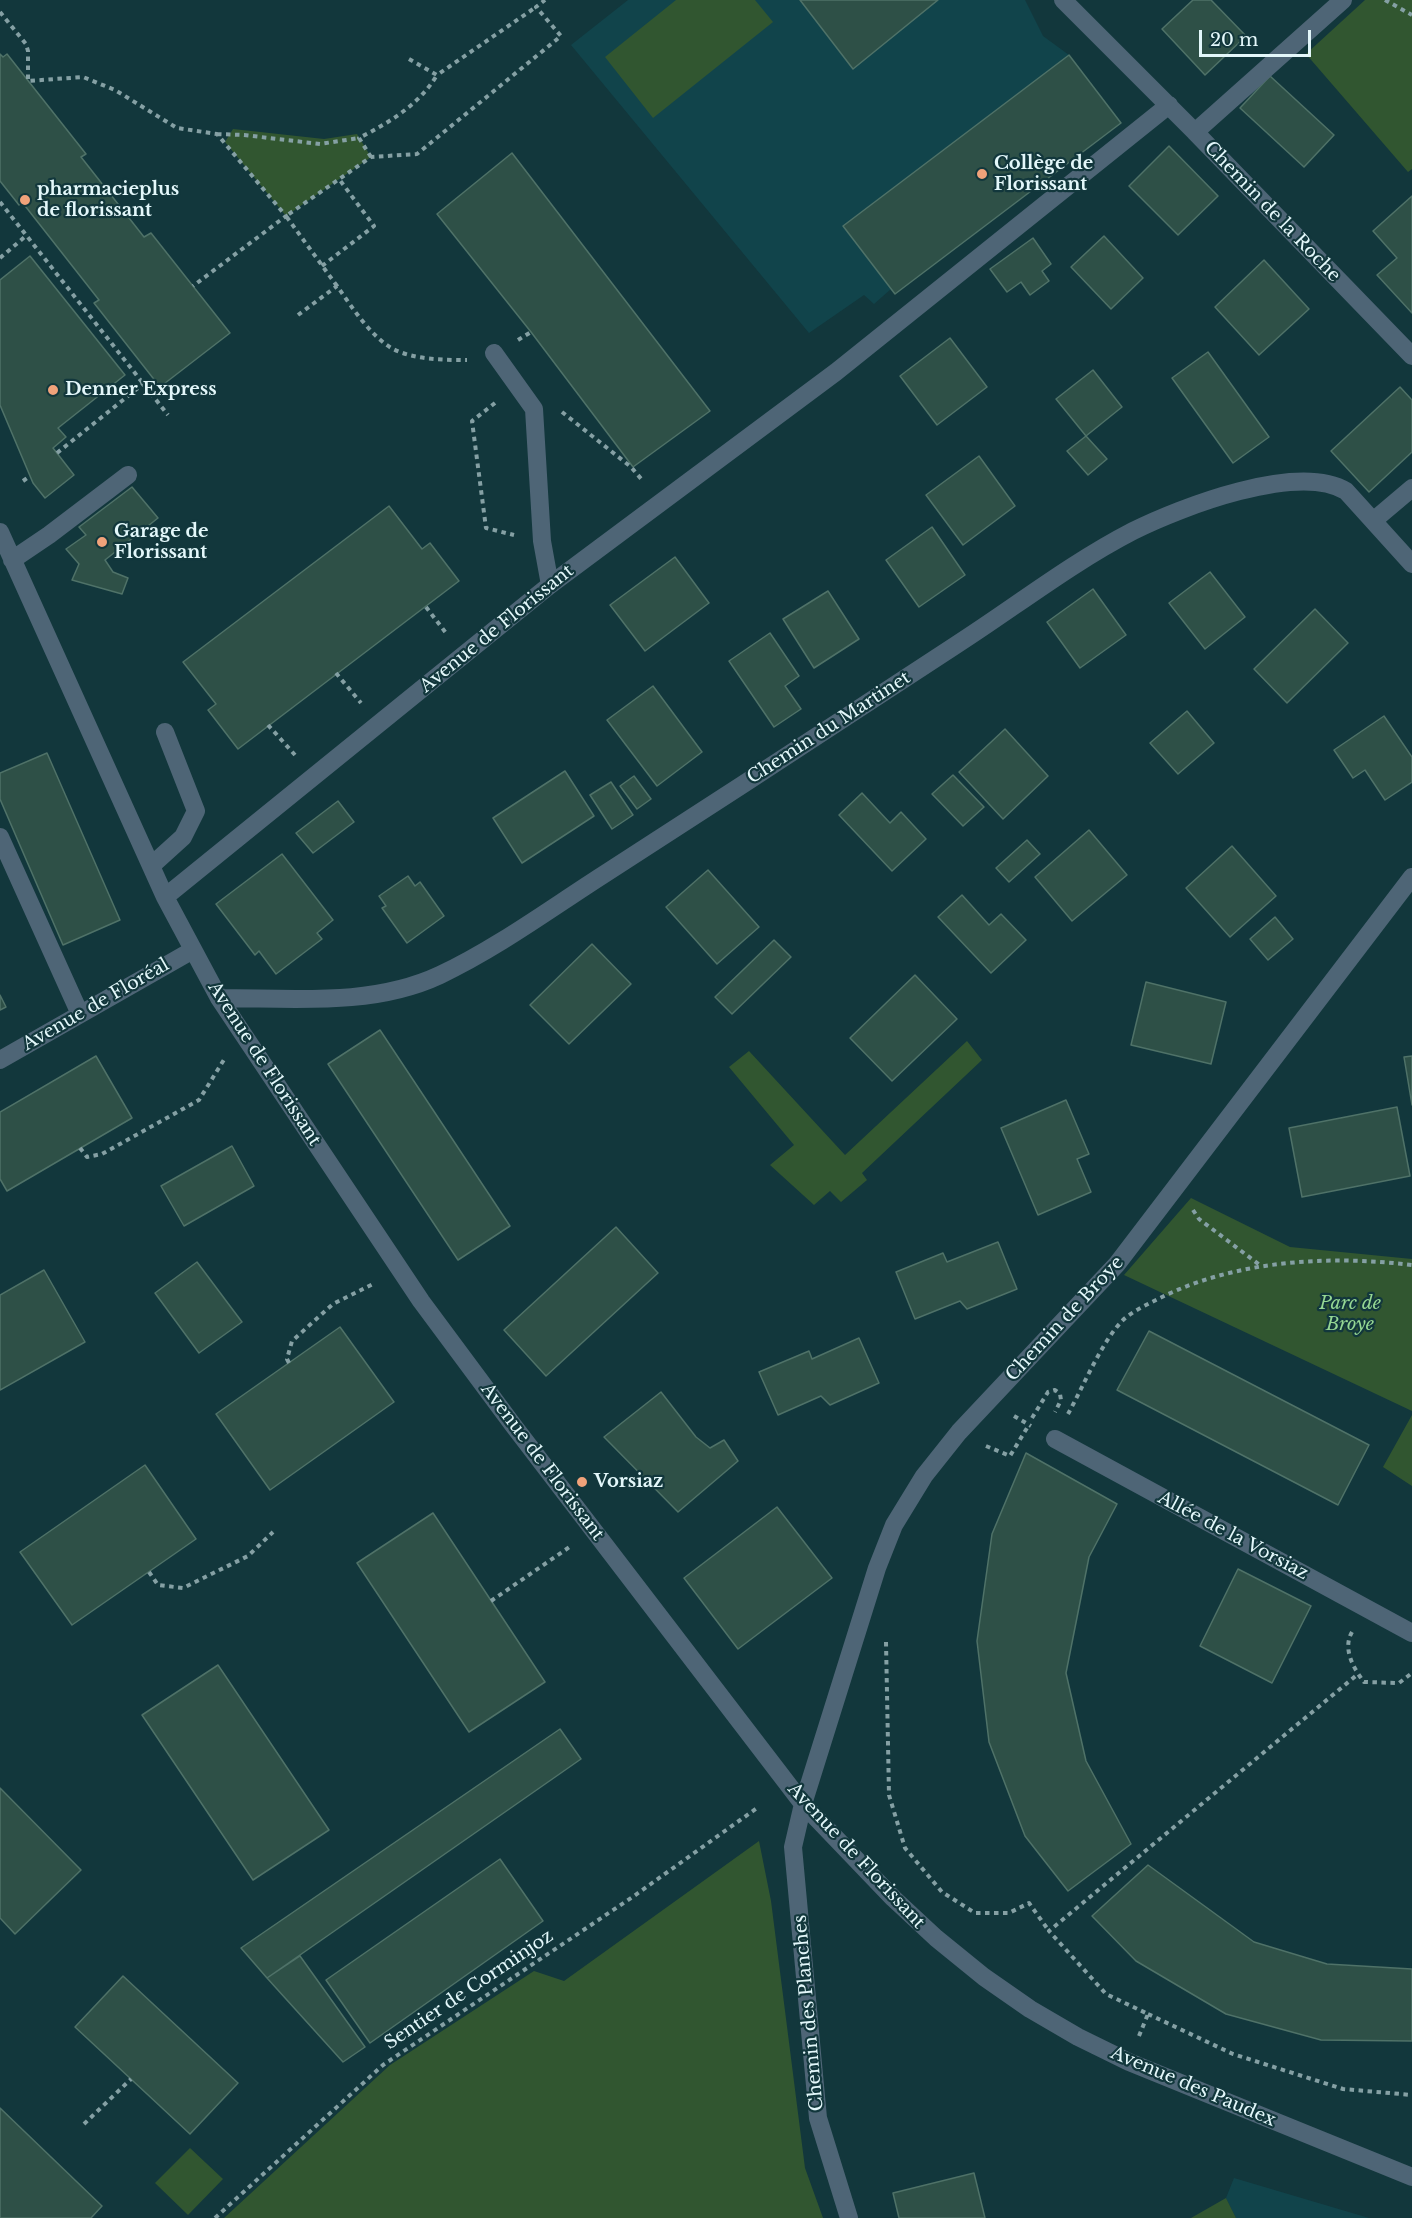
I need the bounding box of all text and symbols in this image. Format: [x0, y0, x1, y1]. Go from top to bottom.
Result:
scale bar [1202, 18, 1314, 56]
text: 20 m [1210, 29, 1258, 51]
street label: Chemin de la Roche [1199, 137, 1345, 287]
place label: Collège de Florissant [994, 153, 1093, 195]
marker: Collège de Florissant [975, 167, 989, 181]
place label: pharmacieplus de florissant [37, 179, 179, 222]
marker: pharmacieplus de florissant [18, 193, 32, 207]
place label: Denner Express [65, 379, 217, 401]
marker: Denner Express [46, 383, 60, 397]
place label: Garage de Florissant [114, 521, 209, 564]
marker: Garage de Florissant [95, 535, 109, 549]
street label: Avenue de Florissant [416, 560, 578, 698]
street label: Chemin du Martinet [743, 667, 915, 789]
street label: Avenue de Floréal [19, 954, 173, 1056]
street label: Avenue de Florissant [203, 978, 325, 1150]
street label: Chemin de Broye [1002, 1252, 1128, 1386]
park label: Parc de Broye [1319, 1293, 1381, 1336]
street label: Avenue de Florissant [476, 1379, 608, 1545]
place label: Vorsiaz [594, 1471, 663, 1493]
marker: Vorsiaz [575, 1475, 589, 1489]
street label: Allée de la Vorsiaz [1154, 1487, 1312, 1585]
street label: Avenue de Florissant [783, 1779, 929, 1933]
street label: Chemin des Planches [790, 1914, 828, 2112]
street label: Sentier de Corminjoz [381, 1925, 557, 2055]
street label: Avenue des Paudex [1107, 2042, 1279, 2132]

